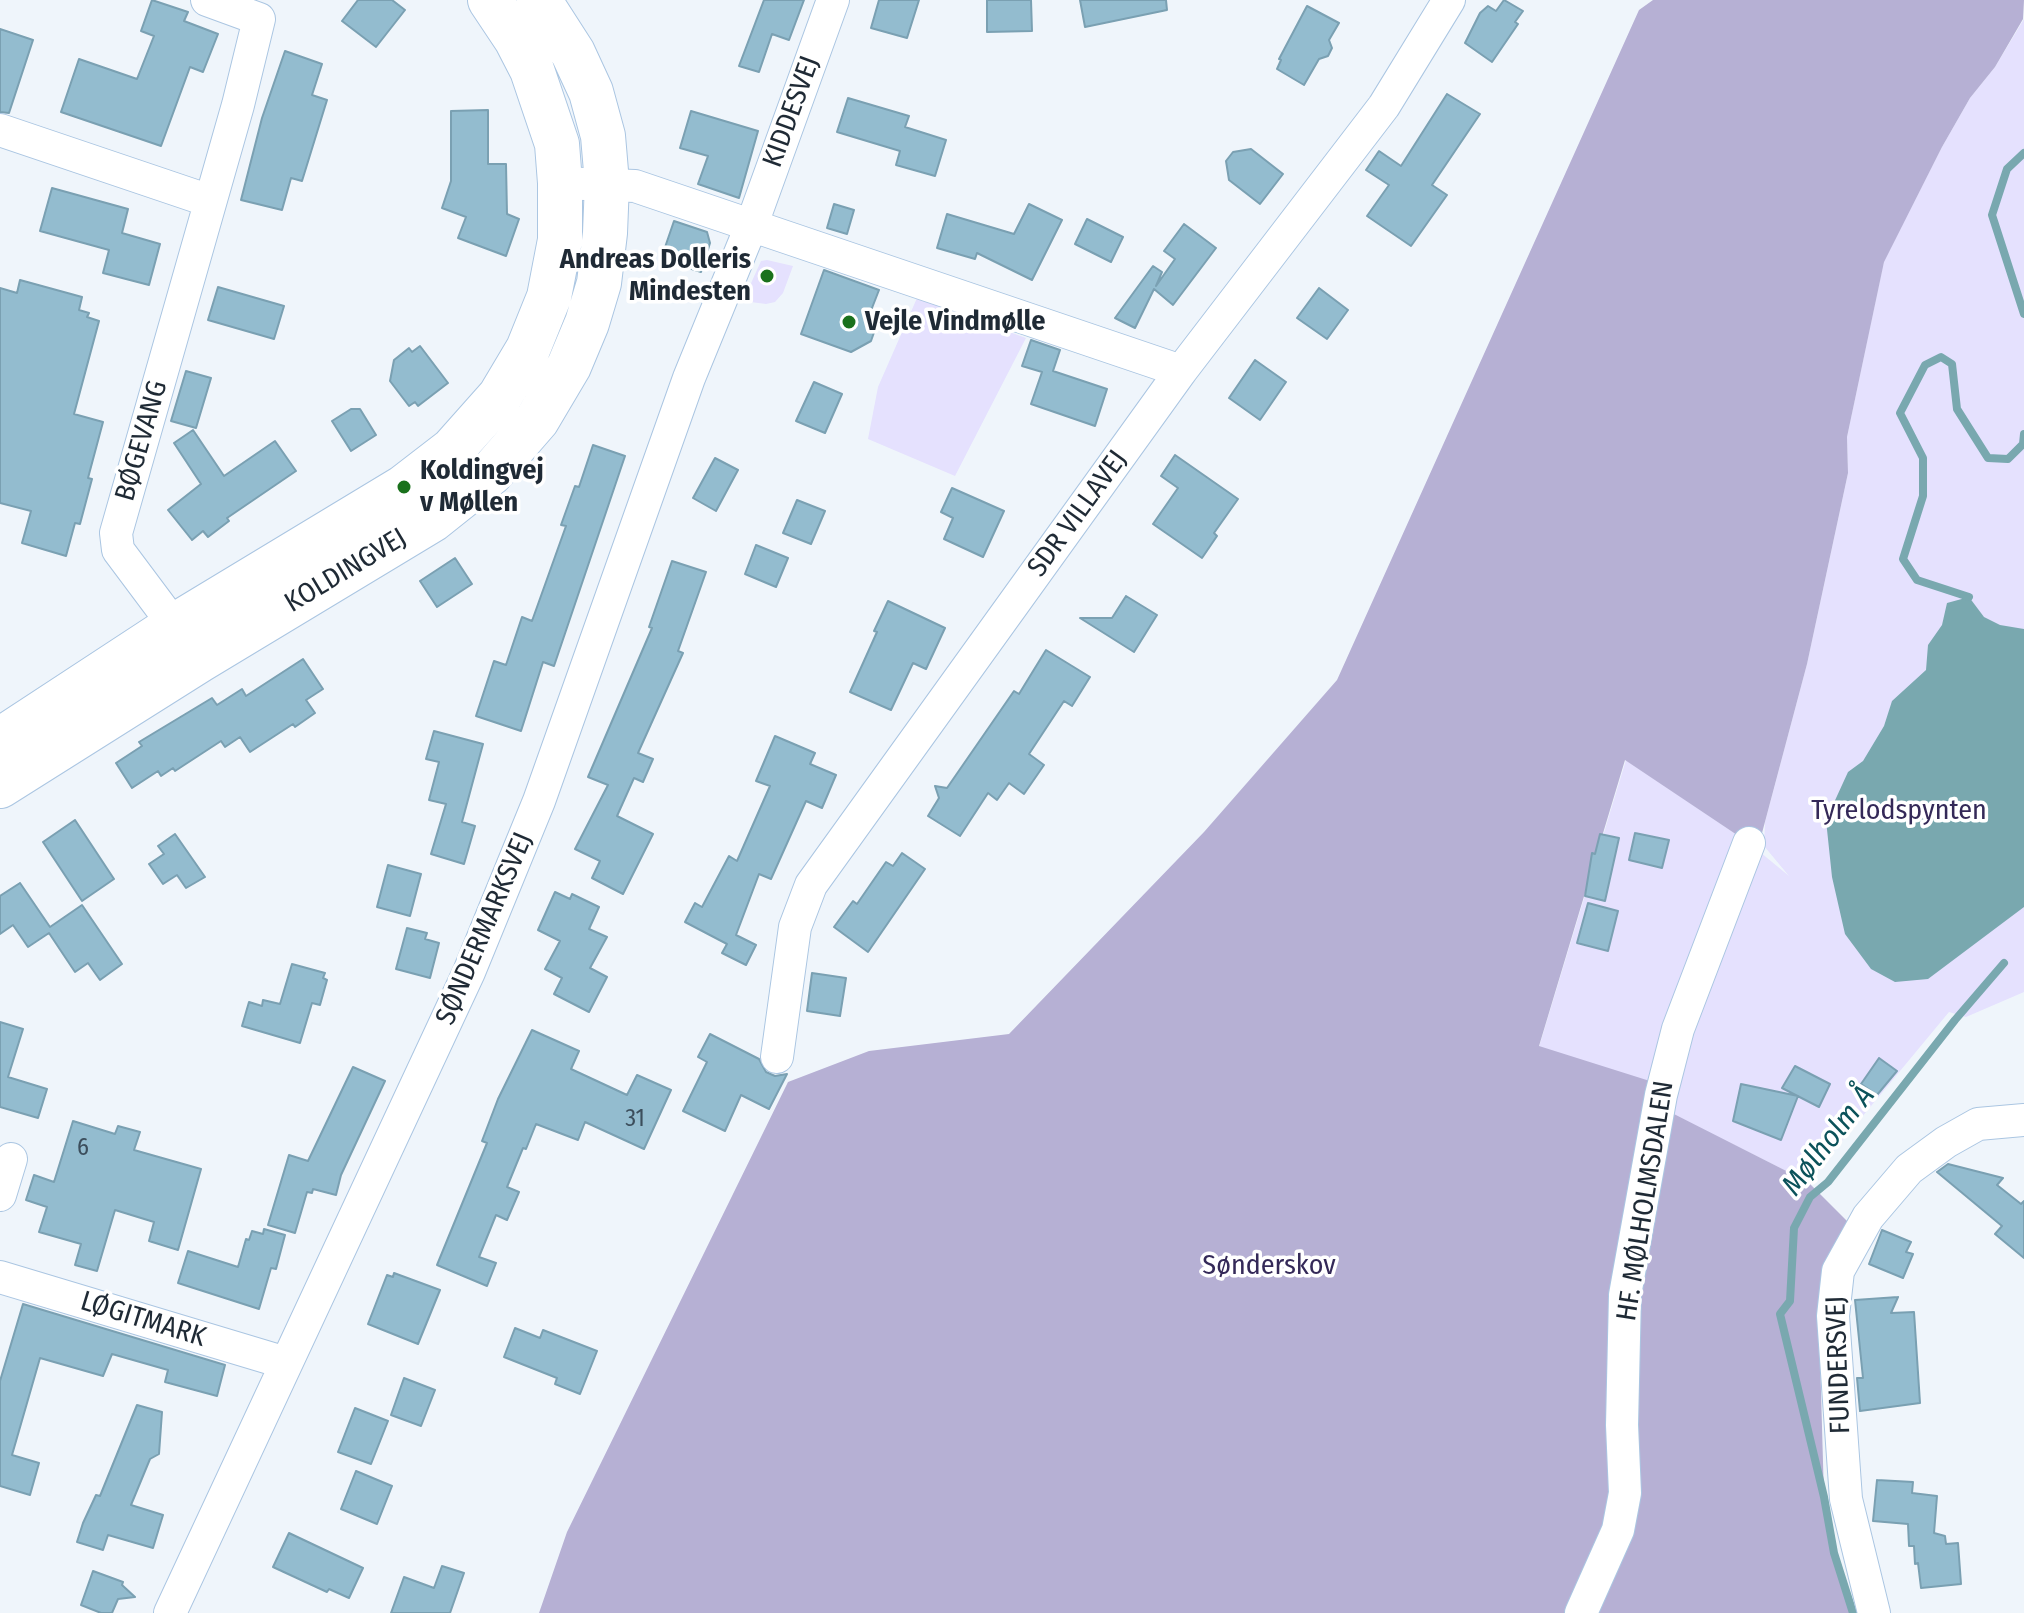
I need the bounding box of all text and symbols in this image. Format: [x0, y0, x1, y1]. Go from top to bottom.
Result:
street label: KIDDESVEJ [756, 52, 828, 172]
place label: Andreas Dolleris Mindesten [560, 243, 751, 309]
marker: Andreas Dolleris Mindesten [758, 267, 776, 285]
place label: Vejle Vindmølle [865, 305, 1046, 339]
marker: Vejle Vindmølle [840, 313, 858, 331]
street label: BØGEVANG [109, 377, 175, 505]
street label: SDR VILLAVEJ [1021, 444, 1135, 584]
place label: Koldingvej v Møllen [420, 454, 544, 520]
marker: Koldingvej v Møllen [395, 478, 413, 496]
street label: KOLDINGVEJ [279, 522, 413, 620]
park label: Tyrelodspynten [1811, 794, 1987, 828]
street label: SØNDERMARKSVEJ [429, 828, 541, 1030]
street label: HF. MØLHOLMSDALEN [1610, 1079, 1682, 1323]
water label: Mølholm Å [1775, 1079, 1883, 1203]
house number: 31 [625, 1105, 645, 1133]
house number: 6 [77, 1134, 89, 1162]
park label: Sønderskov [1202, 1249, 1336, 1283]
street label: LØGITMARK [76, 1285, 210, 1355]
street label: FUNDERSVEJ [1820, 1295, 1858, 1435]

